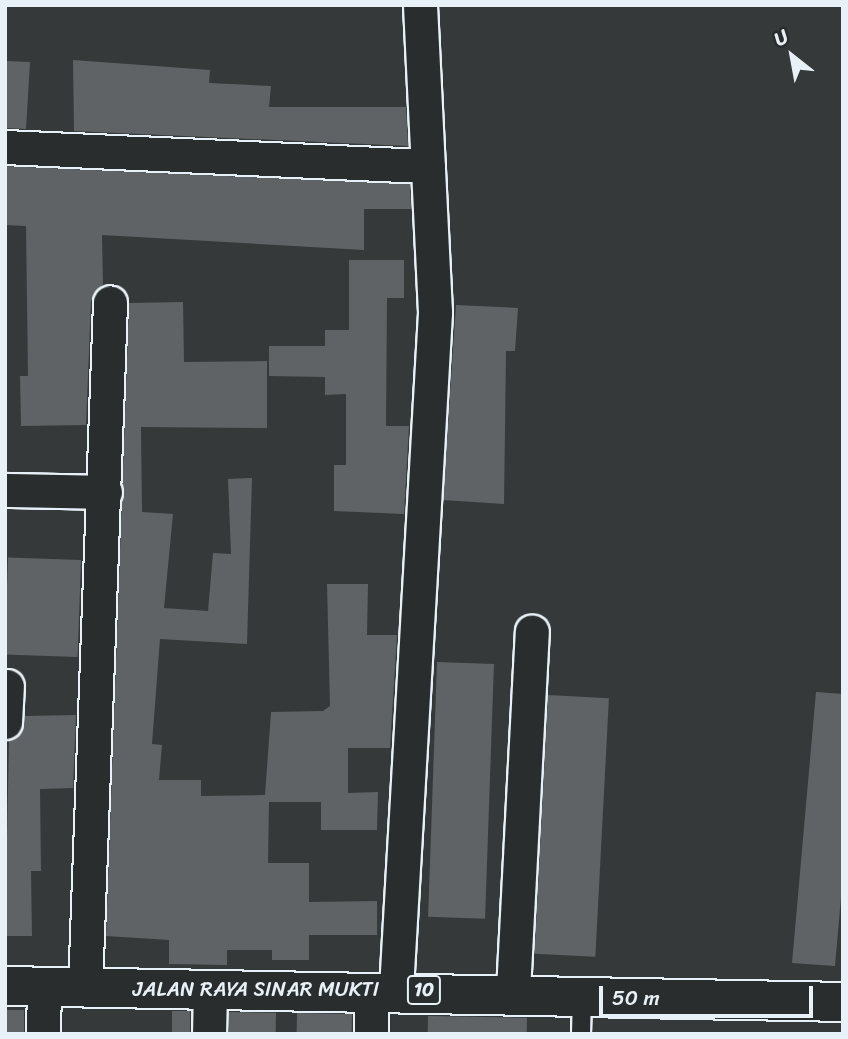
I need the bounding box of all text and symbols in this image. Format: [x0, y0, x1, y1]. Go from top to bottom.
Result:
text: U [767, 20, 795, 55]
north arrow [757, 21, 827, 91]
scale bar [603, 972, 816, 1016]
road number: 10 [406, 974, 442, 1006]
street label: JALAN RAYA SINAR MUKTI [131, 976, 381, 1002]
text: 50 m [612, 979, 660, 1017]

